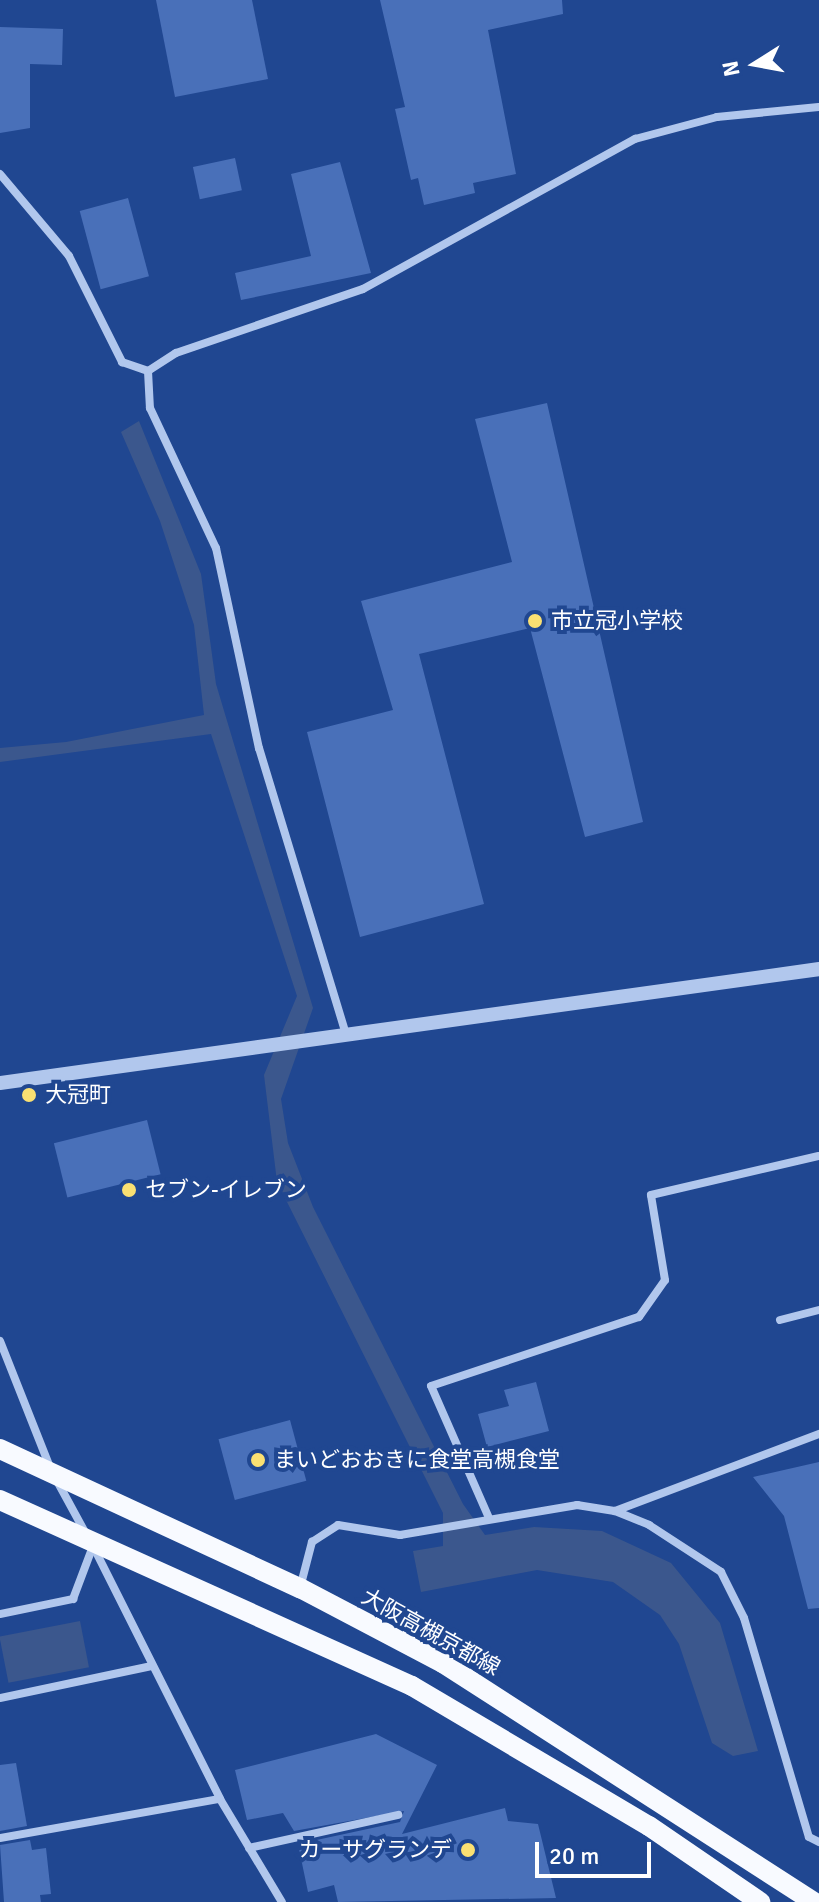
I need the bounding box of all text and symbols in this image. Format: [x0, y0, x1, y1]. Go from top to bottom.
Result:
north arrow [715, 24, 795, 104]
text: N [716, 59, 746, 79]
place label: 市立冠小学校 [551, 608, 683, 634]
marker: 市立冠小学校 [526, 612, 544, 630]
place label: 大冠町 [45, 1082, 111, 1108]
marker: 大冠町 [20, 1086, 38, 1104]
place label: セブン-イレブン [145, 1177, 307, 1203]
marker: セブン-イレブン [120, 1181, 138, 1199]
place label: まいどおおきに食堂高槻食堂 [274, 1447, 560, 1473]
marker: まいどおおきに食堂高槻食堂 [249, 1451, 267, 1469]
street label: 大阪高槻京都線 [357, 1583, 505, 1681]
scale bar [539, 1826, 655, 1876]
place label: カーサグランデ [298, 1837, 452, 1863]
marker: カーサグランデ [459, 1841, 477, 1859]
text: 20 m [549, 1841, 599, 1871]

